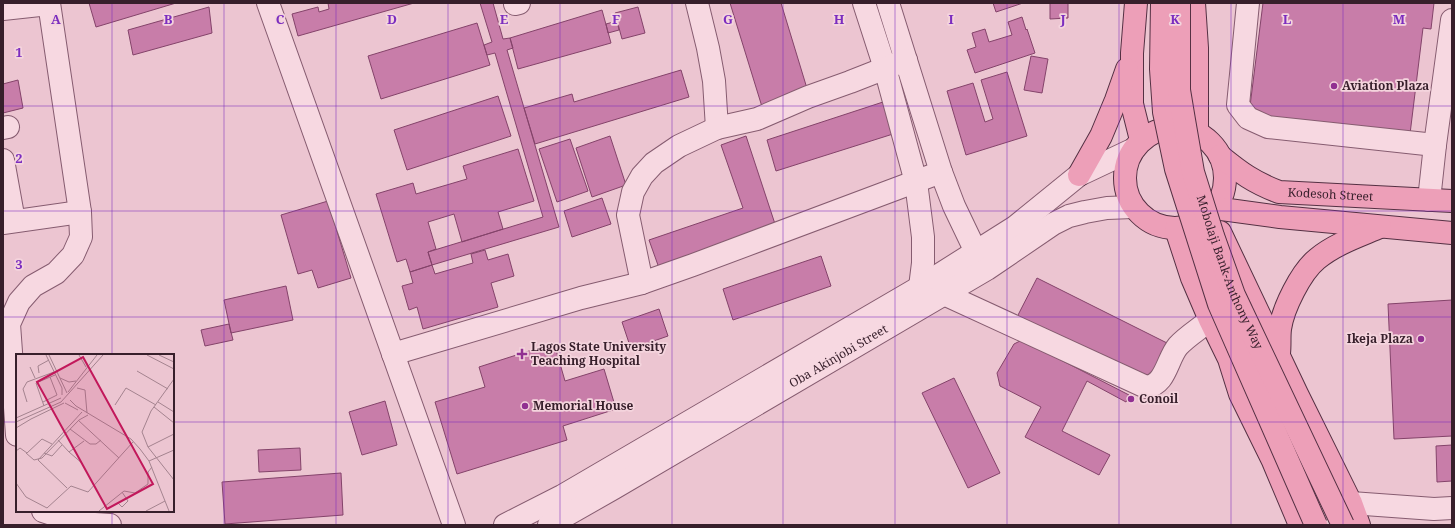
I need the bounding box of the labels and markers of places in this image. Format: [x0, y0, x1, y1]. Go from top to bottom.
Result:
place label: Aviation Plaza [1342, 77, 1429, 94]
marker: Aviation Plaza [1329, 81, 1339, 91]
place label: Ikeja Plaza [1347, 330, 1413, 347]
marker: Ikeja Plaza [1416, 334, 1426, 344]
place label: Lagos State University Teaching Hospital [531, 338, 666, 369]
marker: Lagos State University Teaching Hospital [516, 348, 528, 360]
place label: Conoil [1139, 390, 1179, 407]
marker: Conoil [1126, 394, 1136, 404]
place label: Memorial House [533, 397, 634, 414]
marker: Memorial House [520, 401, 530, 411]

